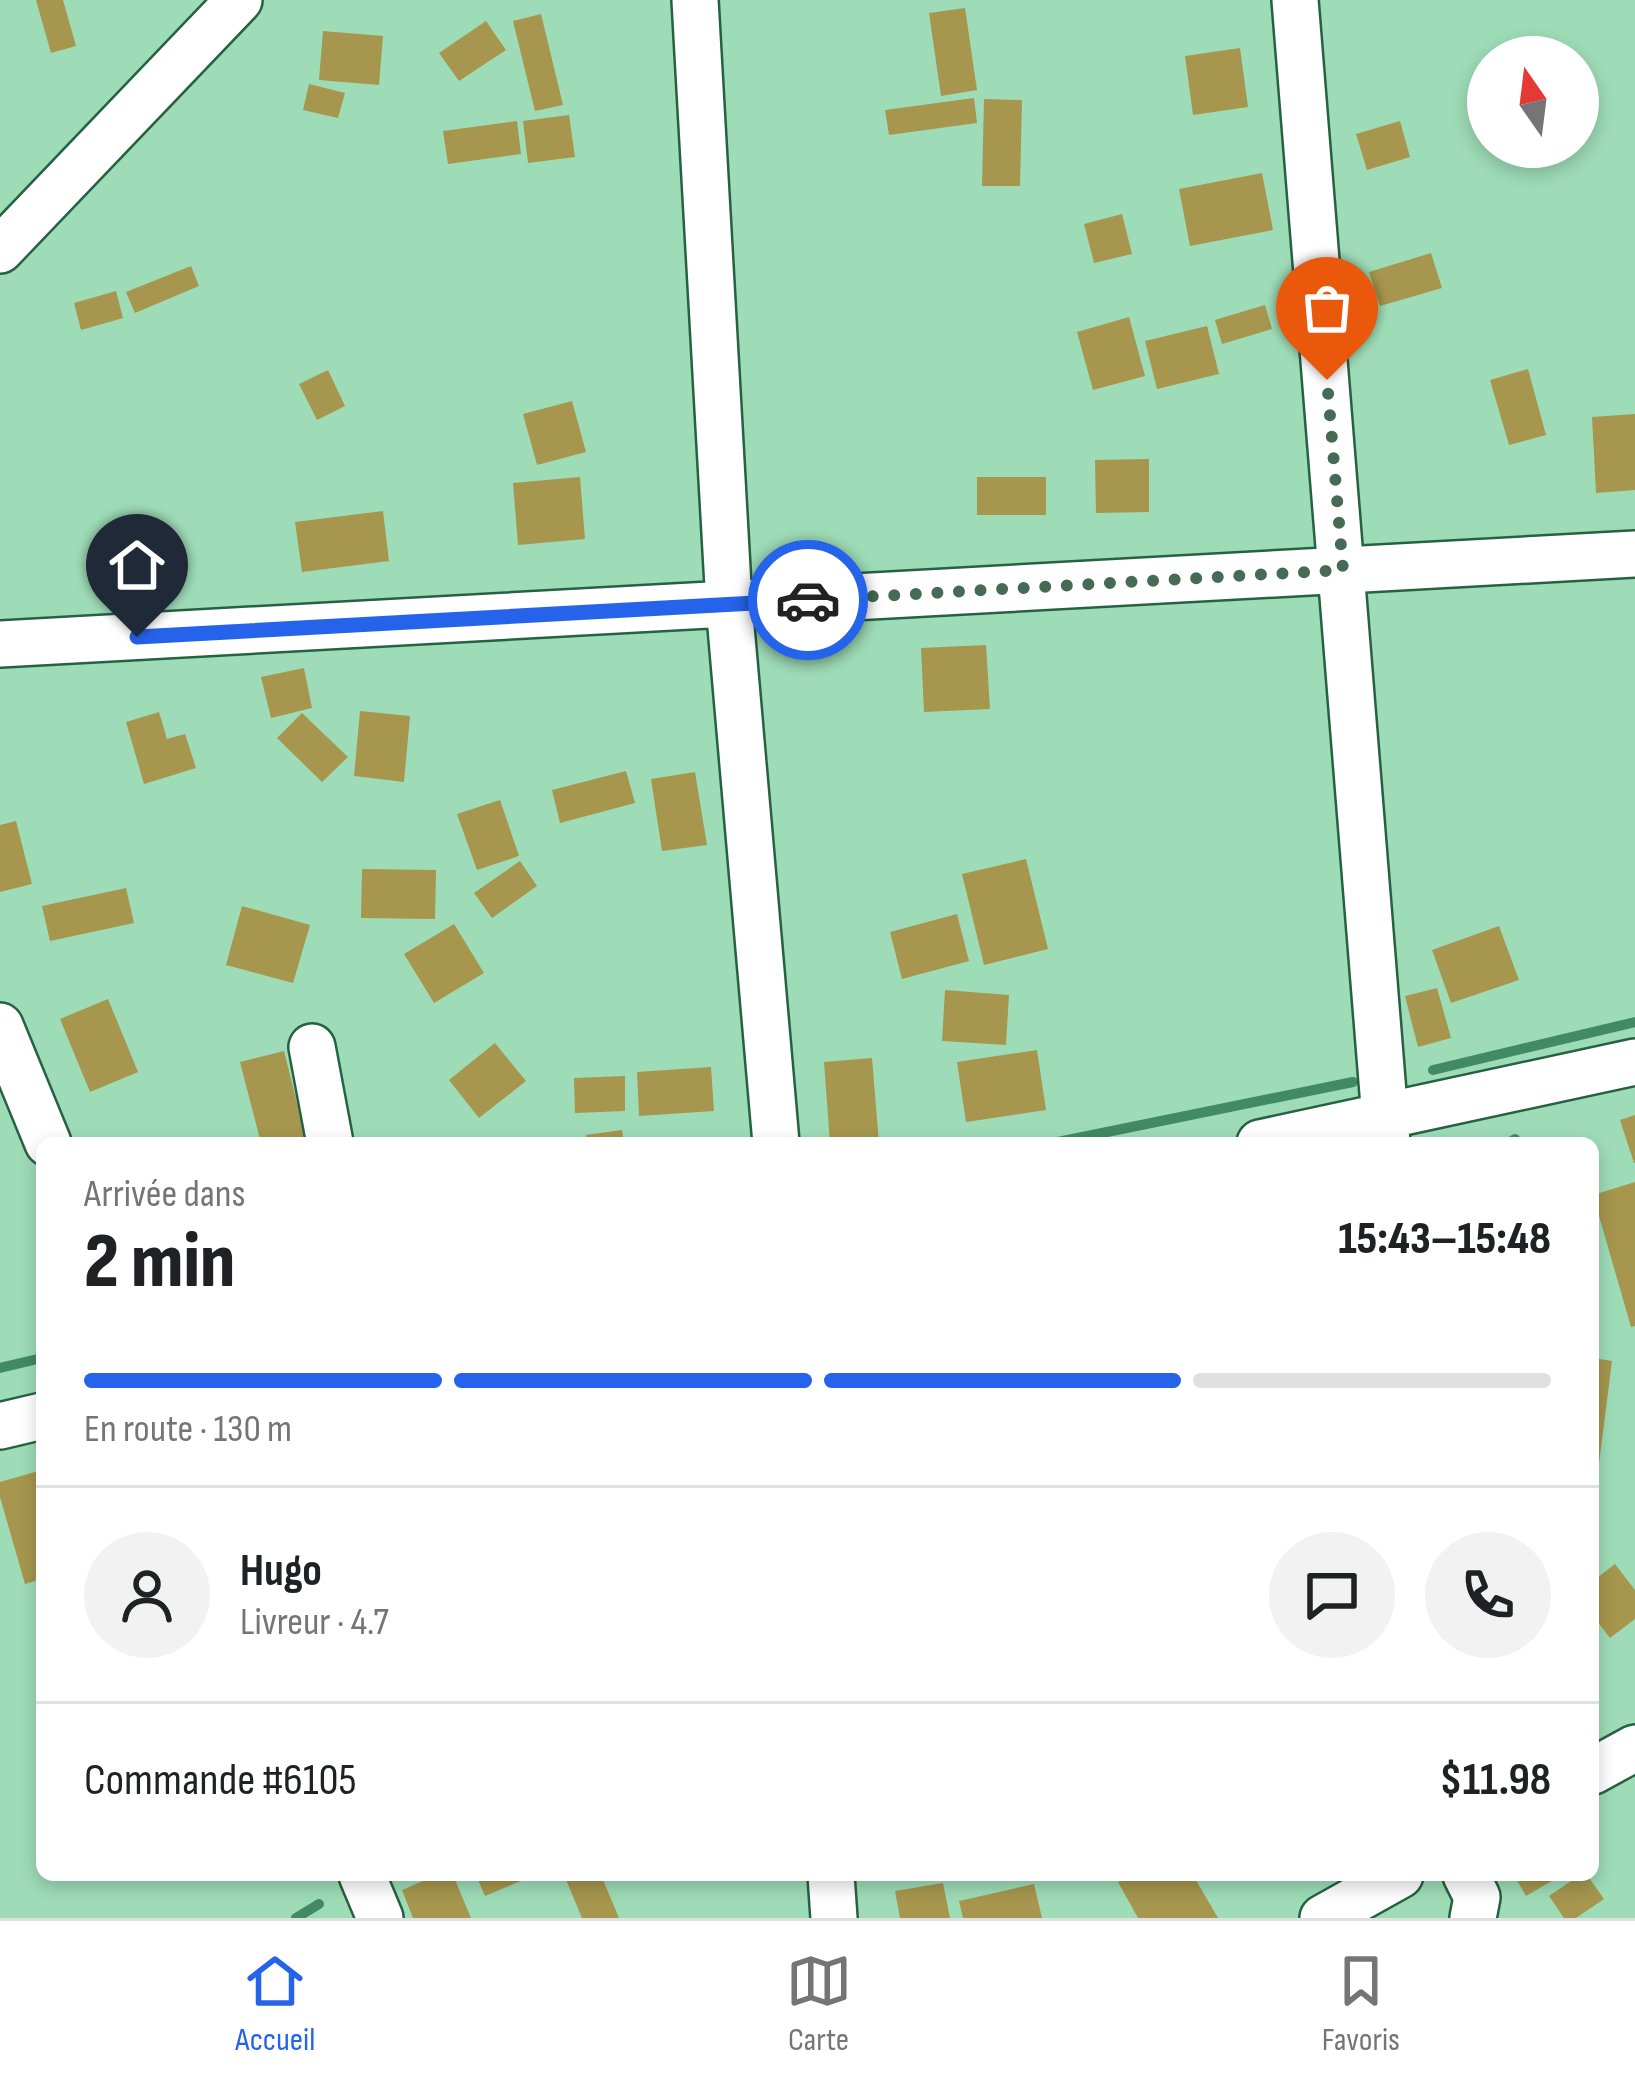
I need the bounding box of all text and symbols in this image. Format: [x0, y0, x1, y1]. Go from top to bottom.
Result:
north arrow [1467, 36, 1599, 168]
map controls [1467, 36, 1599, 168]
pin [1276, 257, 1378, 380]
icon: bag [1294, 275, 1360, 341]
pin [86, 514, 188, 637]
icon: home [104, 532, 170, 598]
courier [748, 540, 868, 660]
icon: car [775, 567, 841, 633]
text: Arrivée dans [84, 1171, 245, 1218]
text: 15:43–15:48 [1338, 1212, 1551, 1267]
text: 2 min [84, 1216, 235, 1309]
text: En route · 130 m [84, 1406, 292, 1453]
button: person [84, 1532, 210, 1658]
button: chat [1269, 1532, 1395, 1658]
button: phone [1425, 1532, 1551, 1658]
text: Hugo [240, 1544, 322, 1599]
text: Livreur · 4.7 [240, 1599, 389, 1646]
text: Commande #6105 [84, 1753, 357, 1808]
text: $11.98 [1439, 1753, 1551, 1808]
tab: Accueil [235, 1948, 315, 2060]
tab: Carte [786, 1948, 852, 2060]
tab: Favoris [1322, 1948, 1400, 2060]

